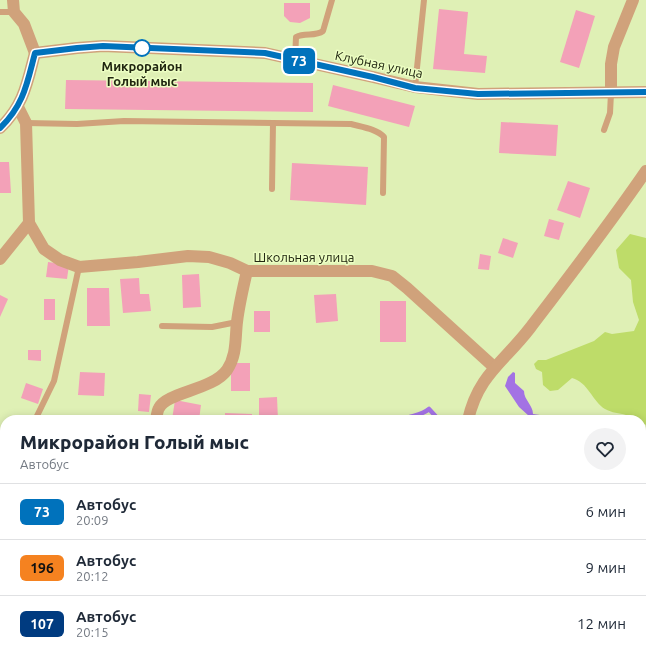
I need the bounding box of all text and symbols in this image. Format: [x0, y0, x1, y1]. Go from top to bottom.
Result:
marker: Микрорайон Голый мыс [133, 39, 151, 57]
line badge: 73 [281, 48, 317, 74]
street label: Клубная улица [334, 48, 424, 80]
text: 73 [291, 53, 307, 69]
place label: Микрорайон Голый мыс [102, 59, 182, 88]
street label: Школьная улица [254, 250, 354, 264]
button: heart [584, 428, 626, 470]
text: Микрорайон Голый мыс [20, 431, 249, 453]
text: Автобус [20, 457, 69, 471]
text: Автобус [76, 496, 136, 513]
text: 6 мин [586, 503, 626, 520]
text: 73 [34, 504, 50, 520]
text: 20:09 [76, 513, 109, 527]
text: Автобус [76, 552, 136, 569]
text: 9 мин [586, 559, 626, 576]
text: 196 [30, 560, 54, 576]
text: 20:12 [76, 569, 109, 583]
text: Автобус [76, 608, 136, 625]
text: 12 мин [577, 615, 626, 632]
text: 107 [30, 616, 54, 632]
text: 20:15 [76, 625, 109, 639]

